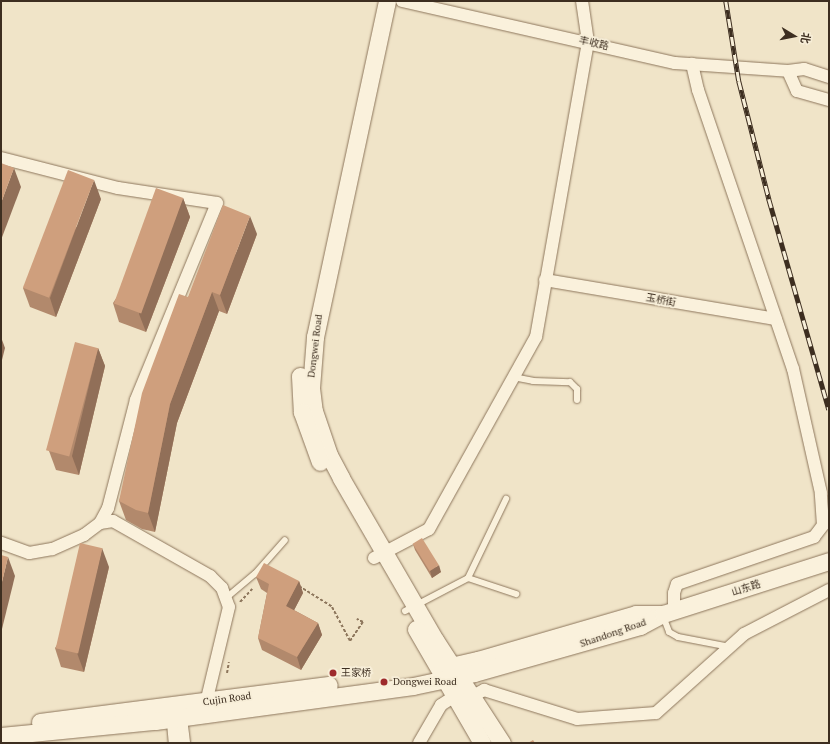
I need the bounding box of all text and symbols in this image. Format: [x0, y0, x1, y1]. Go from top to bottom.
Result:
north arrow [774, 16, 814, 56]
text: 北 [798, 31, 814, 45]
street label: 丰收路 [578, 34, 610, 52]
street label: 玉桥街 [645, 291, 677, 309]
street label: Dongwei Road [305, 314, 325, 378]
street label: 山东路 [730, 578, 762, 598]
street label: Shandong Road [578, 616, 648, 650]
place label: 王家桥 [341, 667, 371, 679]
marker: 王家桥 [328, 668, 338, 678]
marker: Dongwei Road [378, 676, 390, 688]
place label: Dongwei Road [393, 676, 457, 688]
street label: Cujin Road [202, 690, 252, 708]

